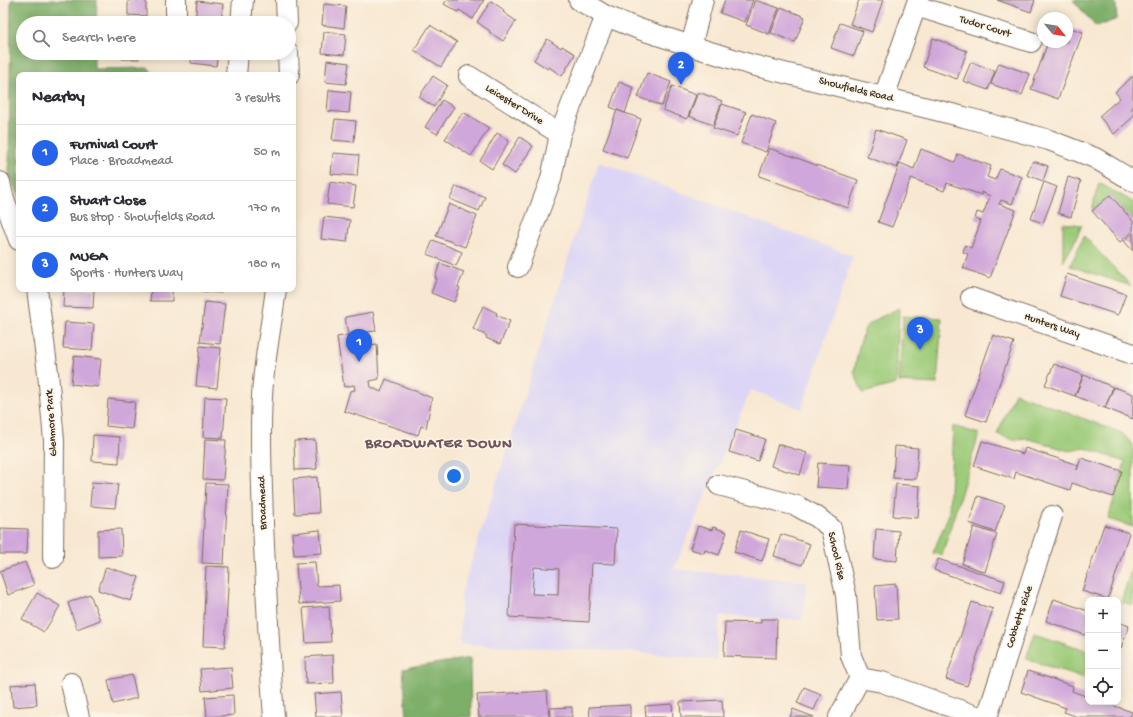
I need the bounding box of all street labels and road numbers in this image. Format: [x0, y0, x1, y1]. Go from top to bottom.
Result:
street label: Tudor Court [957, 13, 1014, 41]
street label: Showfields Road [818, 74, 896, 105]
street label: Leicester Drive [483, 82, 546, 128]
street label: Hunters Way [1023, 311, 1082, 341]
street label: Glenmore Park [44, 388, 60, 457]
street label: Broadmead [256, 474, 270, 531]
street label: School Rise [825, 531, 847, 582]
street label: Cobbetts Ride [1004, 584, 1036, 650]

